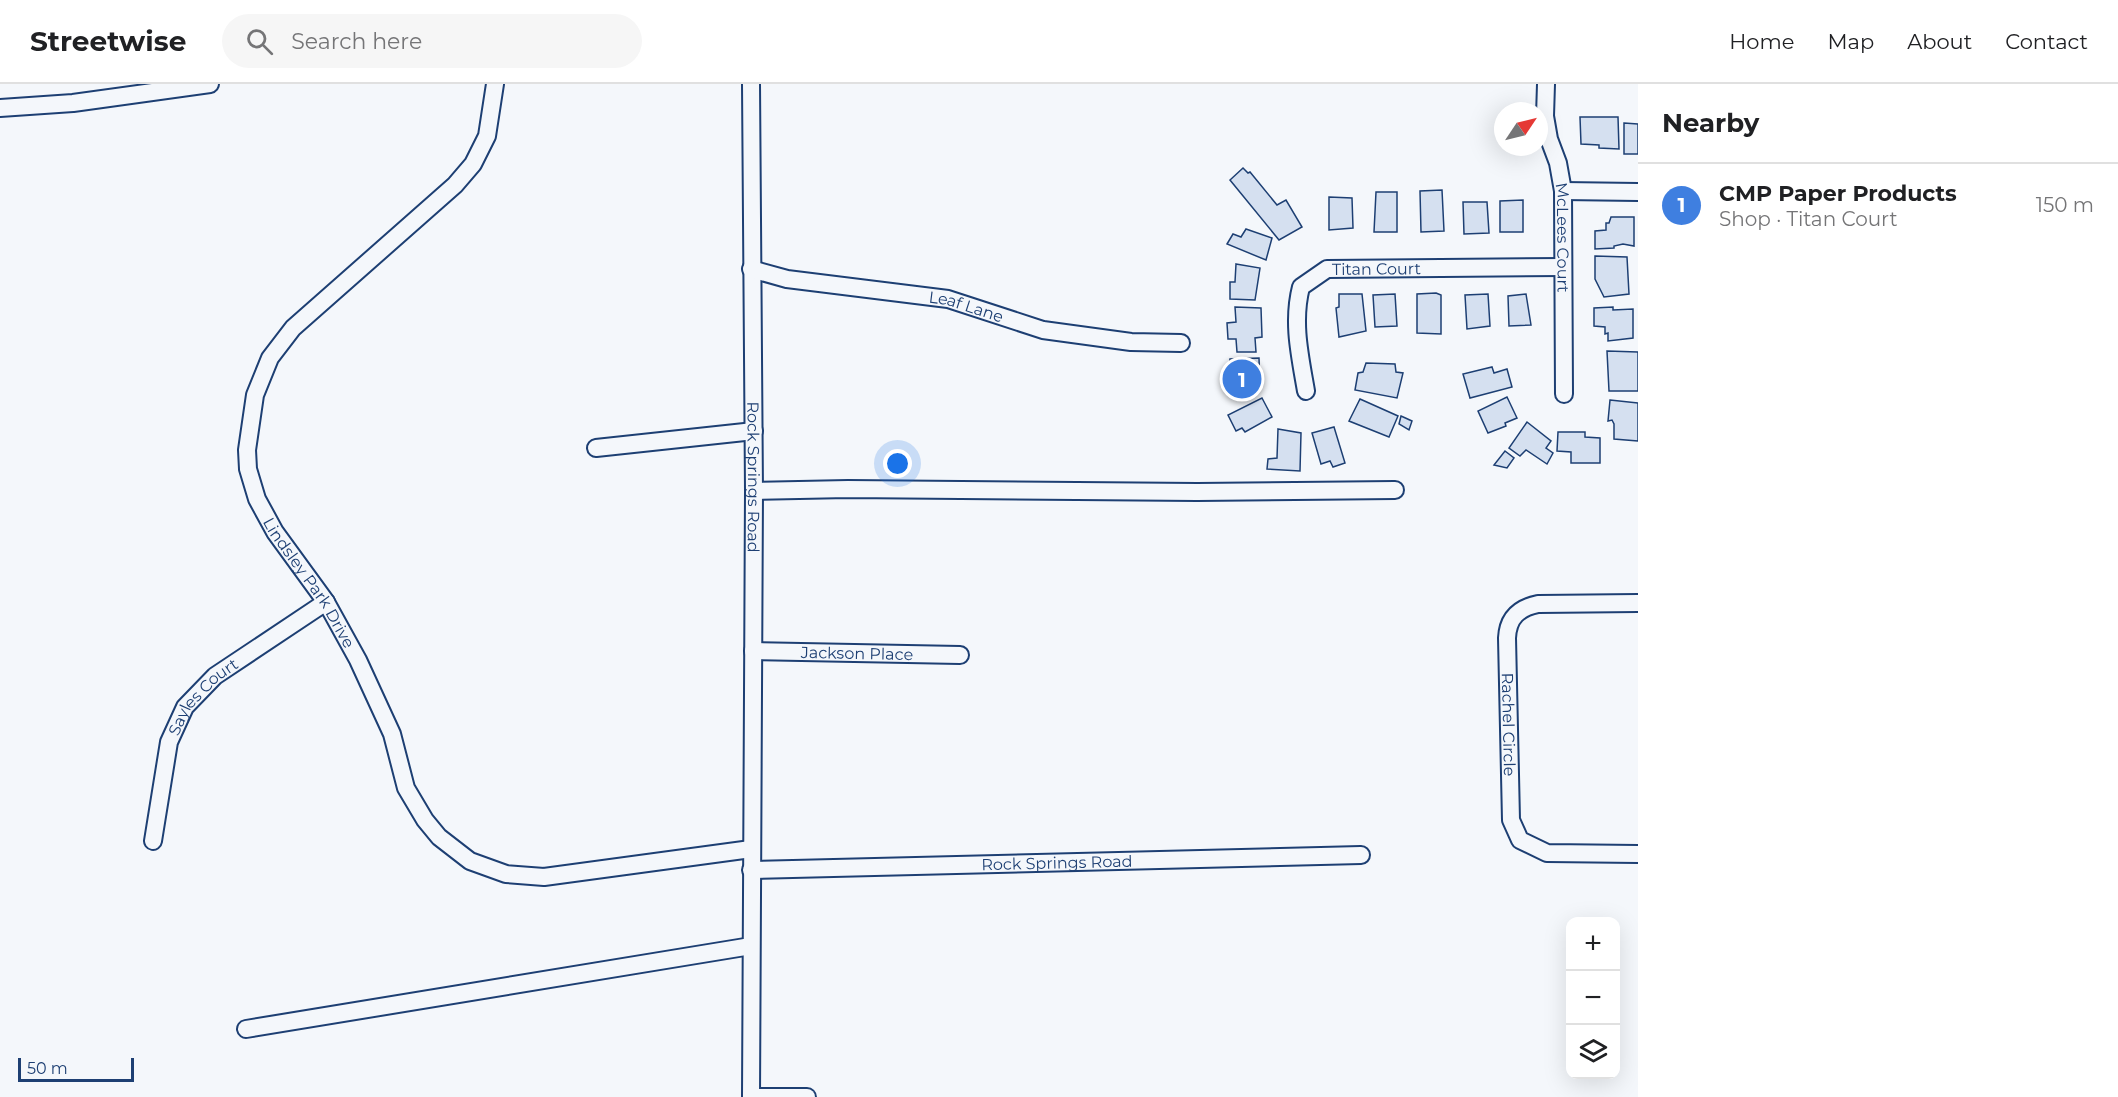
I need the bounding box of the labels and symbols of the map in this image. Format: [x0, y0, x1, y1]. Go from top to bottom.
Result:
north arrow [1494, 102, 1548, 156]
street label: McLees Court [1552, 181, 1574, 293]
street label: Titan Court [1332, 259, 1421, 278]
street label: Leaf Lane [928, 287, 1006, 326]
pin: 1 [1222, 356, 1262, 402]
street label: Rock Springs Road [744, 401, 764, 553]
your location [883, 449, 912, 478]
street label: Lindsley Park Drive [259, 514, 359, 651]
street label: Jackson Place [800, 642, 913, 664]
street label: Sayles Court [164, 654, 242, 738]
street label: Rachel Circle [1498, 672, 1520, 776]
street label: Rock Springs Road [981, 851, 1133, 874]
scale bar [18, 1055, 134, 1082]

